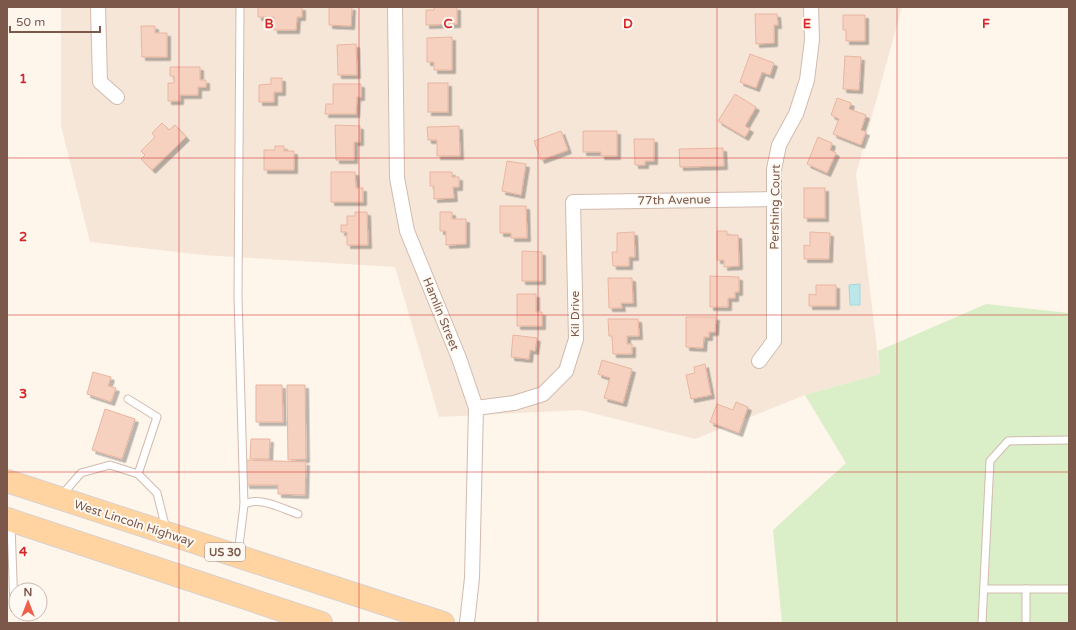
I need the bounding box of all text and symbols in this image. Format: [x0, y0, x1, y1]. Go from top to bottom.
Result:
scale bar [10, 8, 100, 34]
text: 50 m [16, 15, 45, 29]
text: B [264, 16, 274, 32]
text: C [443, 16, 453, 32]
text: D [623, 16, 633, 32]
text: E [803, 16, 811, 32]
text: F [982, 16, 990, 32]
text: 1 [19, 71, 27, 87]
street label: Pershing Court [767, 164, 783, 250]
street label: 77th Avenue [637, 192, 711, 208]
text: 2 [19, 229, 27, 245]
street label: Hamlin Street [420, 275, 462, 353]
street label: Kil Drive [568, 290, 582, 337]
text: 3 [19, 386, 27, 402]
street label: West Lincoln Highway [72, 497, 196, 549]
road number: US 30 [205, 543, 245, 561]
text: 4 [19, 544, 28, 560]
north arrow [8, 582, 48, 622]
text: N [24, 586, 32, 599]

